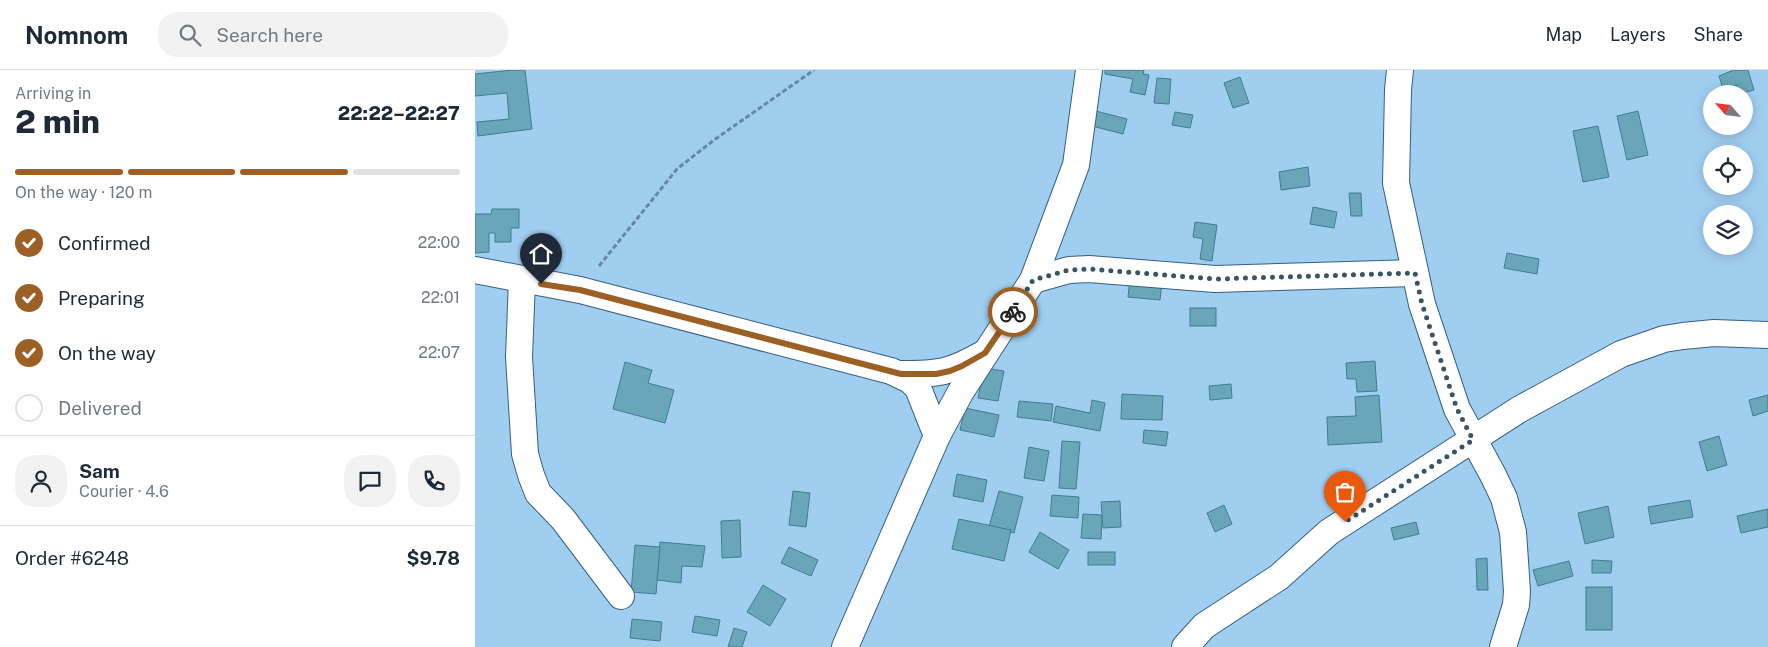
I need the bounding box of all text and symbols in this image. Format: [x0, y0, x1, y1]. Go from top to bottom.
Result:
search box [158, 12, 508, 57]
text: Nomnom [25, 21, 128, 49]
icon: search [176, 21, 204, 49]
text: Search here [216, 24, 323, 46]
text: Map [1546, 24, 1582, 45]
text: Layers [1610, 24, 1666, 45]
text: Share [1694, 24, 1743, 45]
text: Arriving in [15, 84, 91, 103]
north arrow [1703, 85, 1753, 135]
map controls [1703, 85, 1753, 255]
text: 22:22–22:27 [338, 102, 460, 124]
text: 2 min [15, 103, 100, 140]
button: locate [1703, 145, 1753, 195]
text: On the way · 120 m [15, 183, 152, 202]
button: layers [1703, 205, 1753, 255]
icon: check [15, 229, 43, 257]
text: Confirmed [58, 232, 151, 254]
text: 22:00 [418, 233, 460, 252]
pin [520, 233, 562, 284]
icon: home [527, 240, 555, 268]
icon: check [15, 284, 43, 312]
text: Preparing [58, 287, 145, 309]
courier [988, 287, 1038, 337]
text: 22:01 [421, 288, 460, 307]
icon: bike [999, 298, 1027, 326]
icon: check [15, 339, 43, 367]
text: On the way [58, 342, 156, 364]
text: 22:07 [418, 343, 460, 362]
text: Delivered [58, 397, 142, 419]
button: person [15, 455, 67, 507]
button: chat [344, 455, 396, 507]
button: phone [408, 455, 460, 507]
text: Sam [79, 460, 120, 482]
pin [1324, 471, 1366, 522]
icon: bag [1331, 478, 1359, 506]
text: Courier · 4.6 [79, 482, 169, 501]
text: Order #6248 [15, 547, 129, 569]
text: $9.78 [407, 547, 460, 569]

